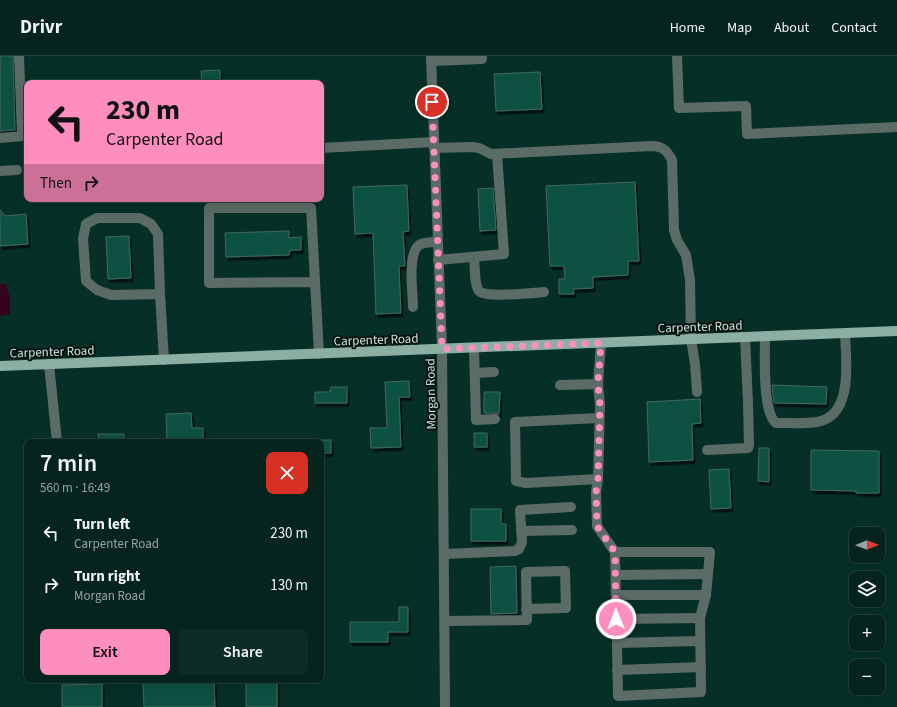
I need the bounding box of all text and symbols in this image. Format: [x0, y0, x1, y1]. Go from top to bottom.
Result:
text: Drivr [20, 14, 62, 41]
text: Home [670, 18, 705, 38]
text: Map [727, 18, 752, 38]
text: About [774, 18, 809, 38]
text: Contact [831, 18, 877, 38]
pin [415, 85, 449, 119]
text: 230 m [106, 90, 180, 130]
icon: arrive [421, 91, 443, 113]
icon: left [40, 96, 92, 148]
text: Carpenter Road [106, 127, 224, 152]
icon: right [80, 172, 102, 194]
text: Then [40, 173, 72, 194]
street label: Carpenter Road [657, 317, 743, 337]
street label: Carpenter Road [333, 330, 419, 350]
street label: Carpenter Road [9, 342, 95, 362]
street label: Morgan Road [421, 358, 441, 430]
text: 7 min [40, 446, 97, 481]
button: close [266, 452, 308, 494]
text: 560 m · 16:49 [40, 479, 110, 497]
text: Turn left [74, 514, 130, 535]
icon: left [40, 522, 62, 544]
text: 230 m [270, 523, 308, 544]
north arrow [849, 527, 885, 563]
map controls [849, 527, 885, 695]
text: Carpenter Road [74, 535, 159, 553]
text: Turn right [74, 566, 140, 587]
button: layers [849, 571, 885, 607]
icon: right [40, 574, 62, 596]
text: 130 m [270, 575, 308, 596]
text: Morgan Road [74, 587, 145, 605]
position arrow [595, 598, 637, 640]
button: + [849, 615, 885, 651]
button: Exit [40, 629, 170, 675]
button: Share [178, 629, 308, 675]
button: − [849, 659, 885, 695]

